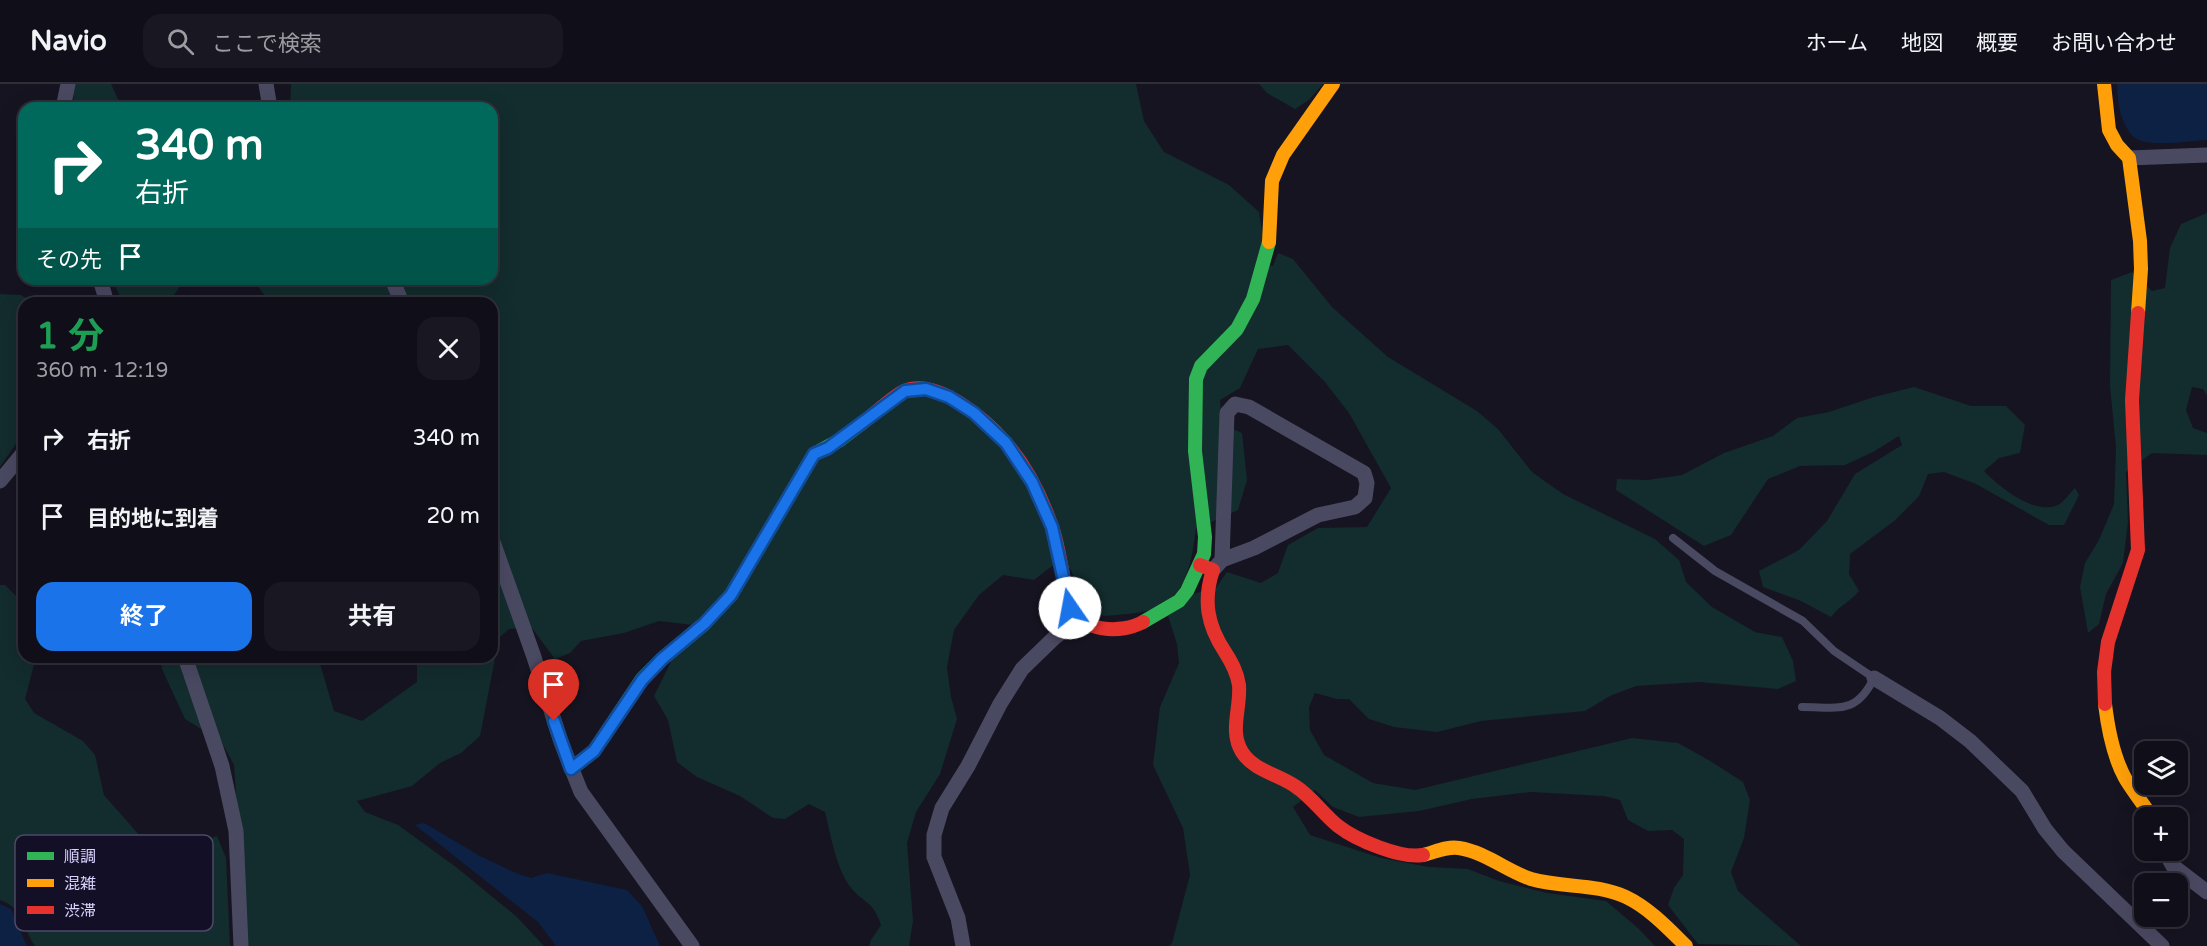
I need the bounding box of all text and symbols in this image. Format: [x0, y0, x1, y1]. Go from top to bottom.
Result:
search box [143, 14, 563, 68]
text: Navio [30, 24, 107, 58]
icon: search [164, 25, 197, 58]
text: ここで検索 [212, 31, 322, 57]
text: ホーム [1806, 31, 1868, 56]
text: 地図 [1901, 31, 1943, 56]
text: 概要 [1976, 31, 2018, 56]
text: お問い合わせ [2051, 31, 2177, 56]
text: 340 m [135, 120, 264, 171]
icon: right [36, 126, 114, 204]
text: 右折 [135, 177, 189, 210]
icon: arrive [114, 240, 147, 273]
text: その先 [36, 247, 102, 273]
text: 1 分 [36, 315, 104, 358]
button: close [417, 317, 480, 380]
text: 360 m · 12:19 [36, 359, 168, 383]
icon: right [36, 422, 69, 455]
text: 340 m [413, 425, 480, 451]
text: 右折 [87, 428, 131, 454]
icon: arrive [36, 500, 69, 533]
text: 20 m [426, 503, 480, 529]
text: 目的地に到着 [87, 506, 219, 532]
position arrow [1038, 576, 1102, 640]
button: 終了 [36, 582, 252, 651]
button: 共有 [264, 582, 480, 651]
pin [528, 659, 579, 721]
icon: arrive [537, 668, 570, 701]
map controls [2134, 741, 2188, 927]
button: layers [2134, 741, 2188, 795]
button: + [2134, 807, 2188, 861]
legend [15, 835, 213, 931]
text: 順調 [64, 847, 96, 867]
button: − [2134, 873, 2188, 927]
text: 混雑 [64, 874, 96, 894]
text: 渋滞 [64, 901, 96, 921]

